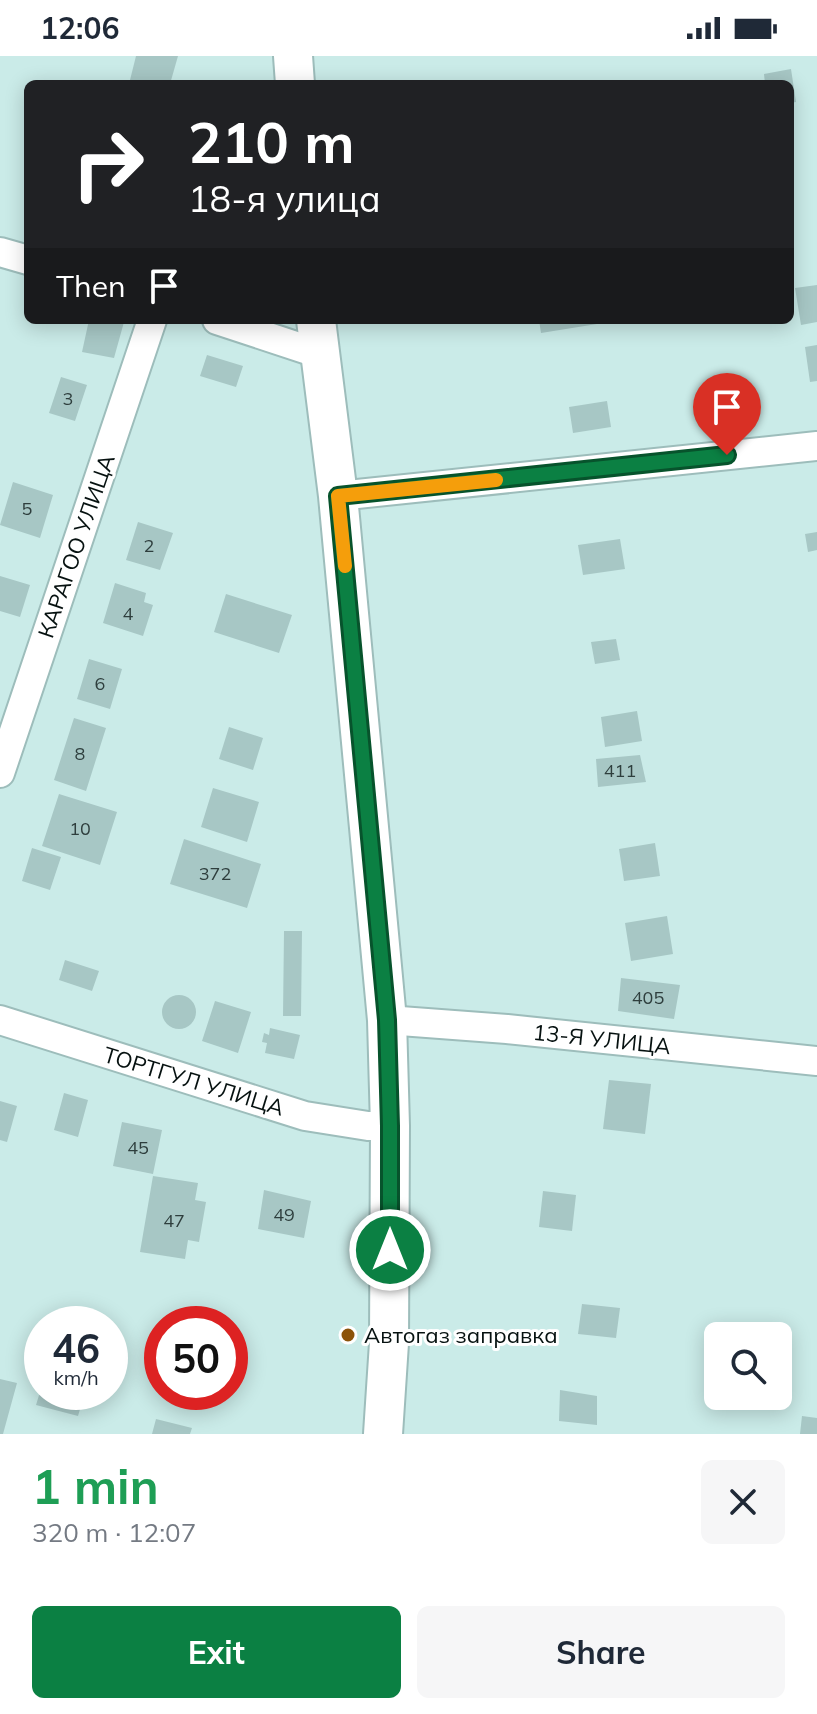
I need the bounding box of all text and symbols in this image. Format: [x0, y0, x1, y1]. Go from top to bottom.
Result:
text: 12:06 [40, 9, 119, 47]
text: 210 m [188, 107, 355, 177]
icon: right [56, 112, 160, 216]
text: 18-я улица [188, 176, 381, 221]
icon: arrive [142, 264, 186, 308]
text: Then [56, 267, 126, 305]
pin [693, 373, 761, 455]
icon: arrive [705, 385, 749, 429]
house number: 3 [63, 387, 73, 410]
street label: КАРАГОО УЛИЦА [31, 450, 121, 642]
house number: 5 [22, 497, 33, 520]
house number: 2 [144, 534, 154, 557]
house number: 4 [123, 602, 134, 625]
house number: 6 [95, 672, 105, 695]
house number: 8 [75, 742, 85, 765]
house number: 411 [604, 759, 636, 782]
house number: 10 [69, 817, 91, 840]
house number: 372 [199, 862, 231, 885]
house number: 405 [632, 986, 664, 1009]
street label: 13-Я УЛИЦА [532, 1018, 672, 1060]
street label: ТОРТГУЛ УЛИЦА [100, 1040, 288, 1122]
house number: 45 [127, 1136, 149, 1159]
house number: 49 [273, 1203, 295, 1226]
position arrow [348, 1208, 432, 1292]
house number: 47 [163, 1209, 185, 1232]
speed limit sign: 50 [144, 1306, 248, 1410]
place label: Автогаз заправка [364, 1321, 558, 1349]
map controls [704, 1322, 792, 1410]
button: search [704, 1322, 792, 1410]
text: 46 [52, 1323, 100, 1373]
marker: Автогаз заправка [339, 1326, 357, 1344]
text: km/h [53, 1365, 99, 1390]
text: 1 min [32, 1456, 159, 1516]
button: close [701, 1460, 785, 1544]
text: 320 m · 12:07 [32, 1516, 196, 1549]
button: Exit [32, 1606, 401, 1698]
button: Share [417, 1606, 785, 1698]

